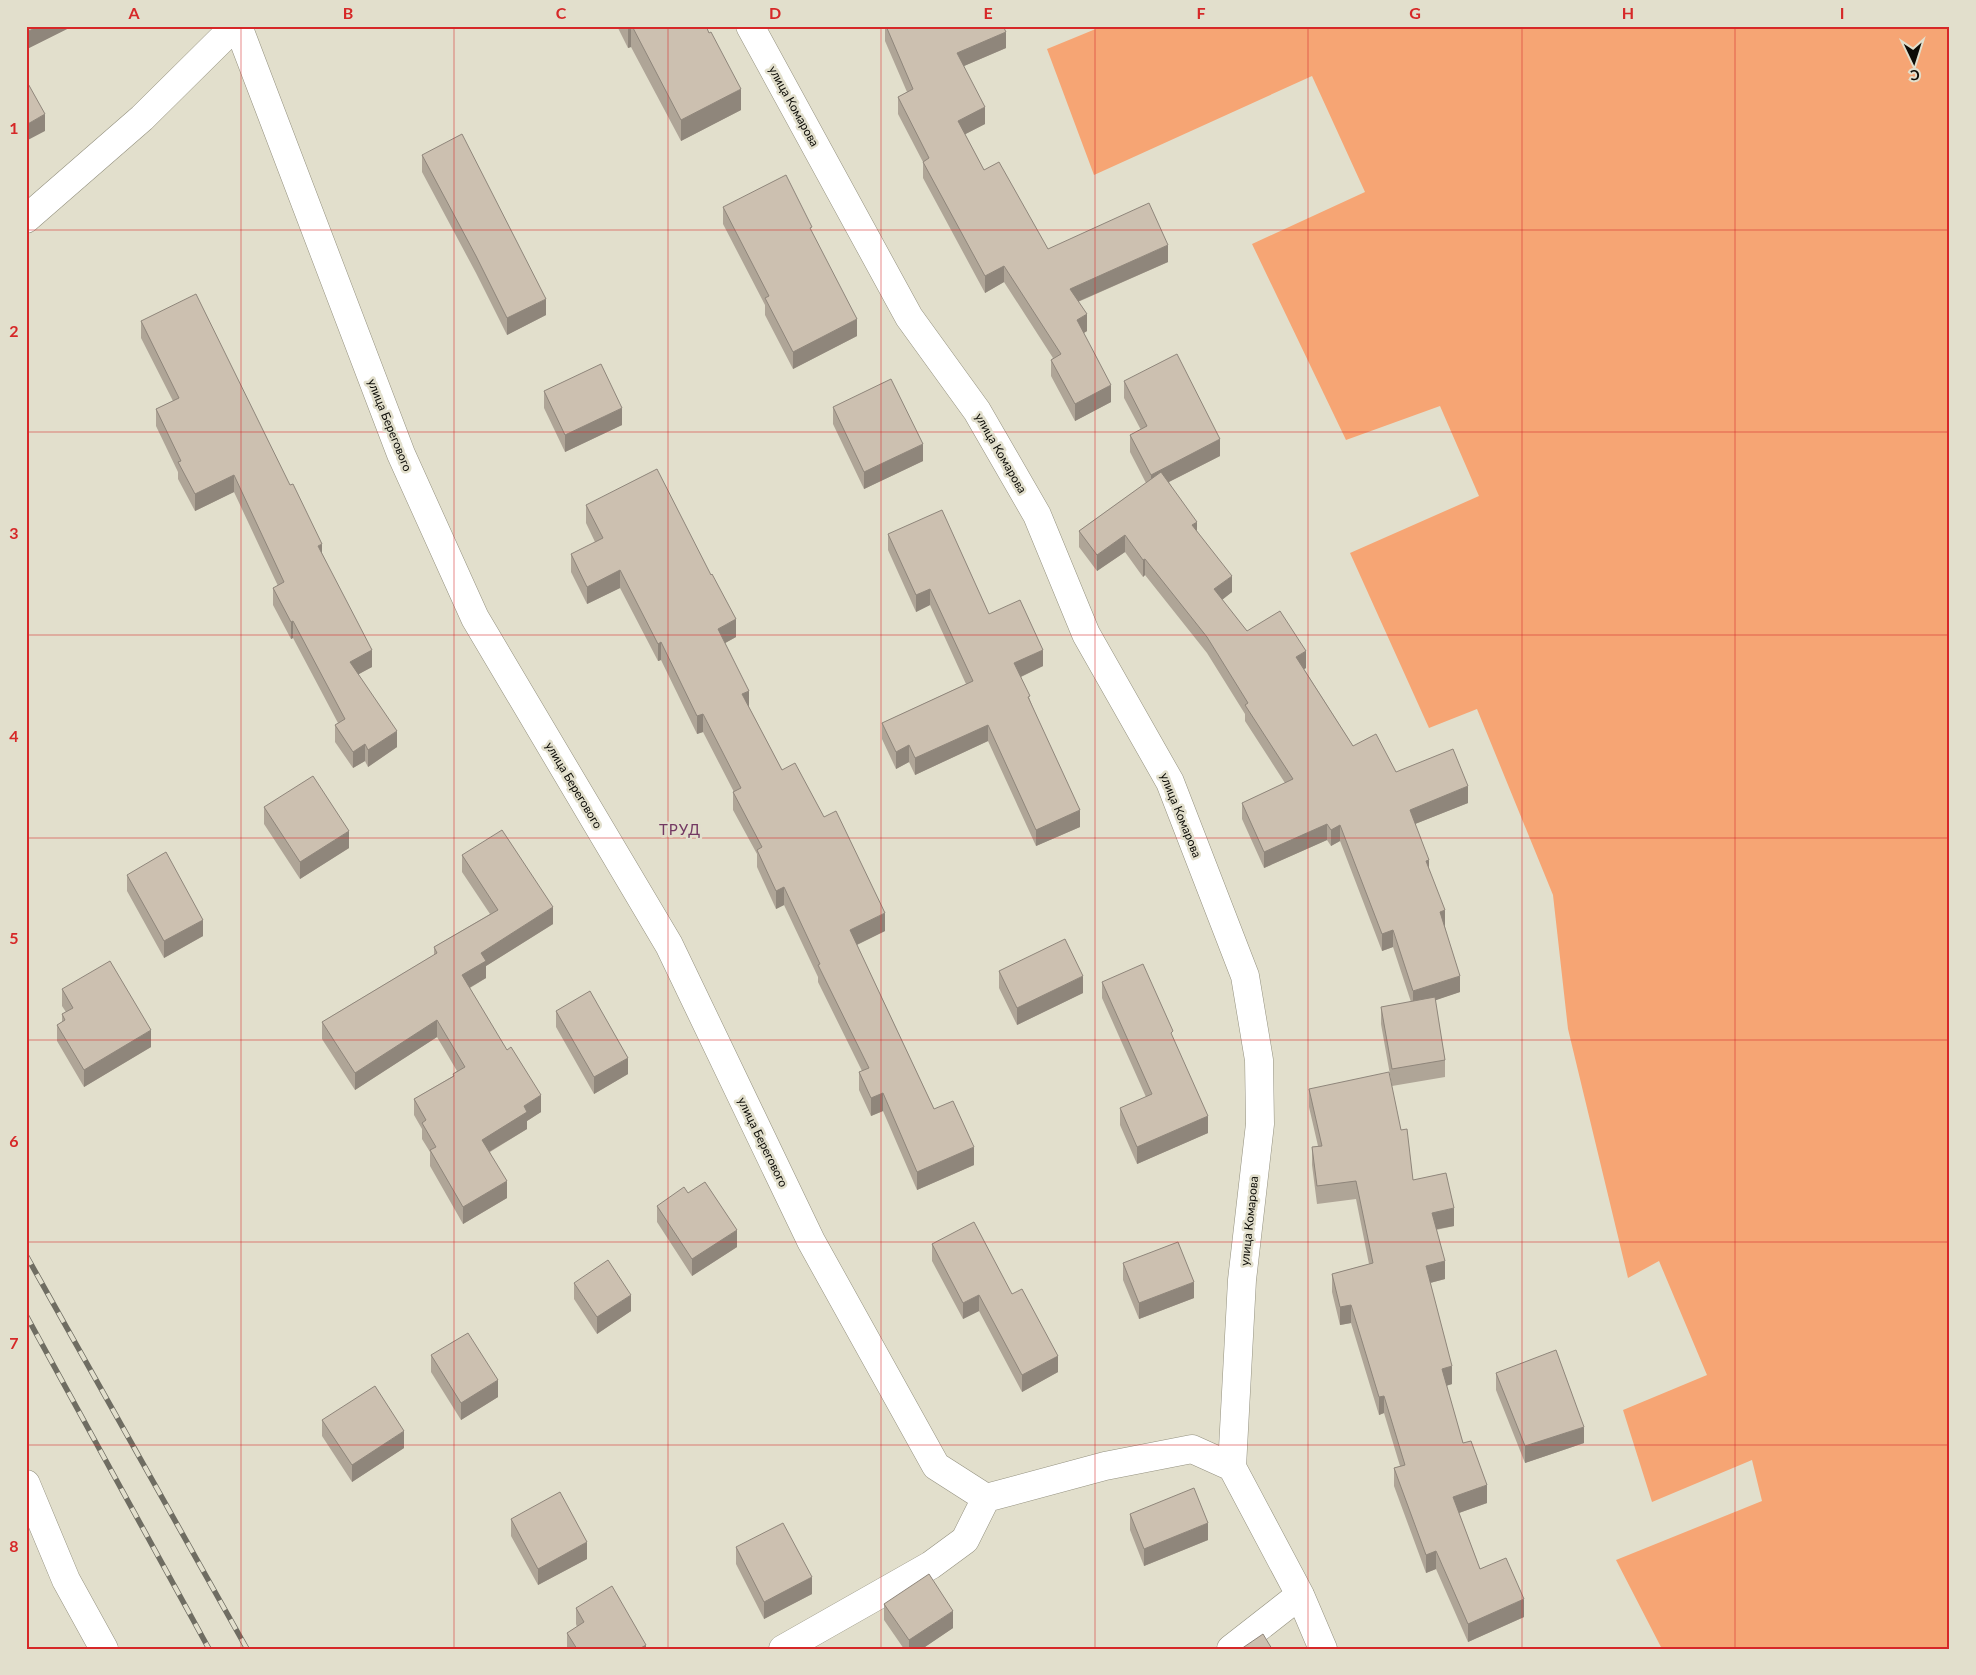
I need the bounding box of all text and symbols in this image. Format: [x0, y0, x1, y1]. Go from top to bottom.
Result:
text: A [127, 3, 140, 22]
text: B [343, 3, 353, 22]
text: C [556, 3, 567, 22]
text: D [769, 3, 781, 22]
text: E [983, 3, 993, 22]
text: F [1196, 3, 1206, 22]
text: G [1409, 3, 1421, 22]
text: H [1622, 3, 1634, 22]
text: I [1840, 3, 1844, 22]
north arrow [1888, 38, 1938, 88]
street label: улица Комарова [766, 63, 822, 149]
text: С [1909, 67, 1920, 84]
text: 1 [9, 118, 19, 137]
text: 2 [9, 321, 19, 340]
street label: улица Берегового [365, 377, 415, 474]
street label: улица Комарова [972, 410, 1030, 496]
text: 3 [9, 523, 19, 542]
text: 4 [9, 726, 19, 745]
street label: улица Берегового [542, 739, 606, 831]
street label: улица Комарова [1157, 770, 1205, 860]
district label: ТРУД [659, 820, 701, 838]
text: 5 [9, 928, 19, 947]
street label: улица Берегового [735, 1095, 791, 1190]
text: 6 [9, 1131, 19, 1150]
street label: улица Комарова [1237, 1175, 1261, 1267]
text: 7 [9, 1333, 19, 1352]
text: 8 [9, 1536, 19, 1555]

